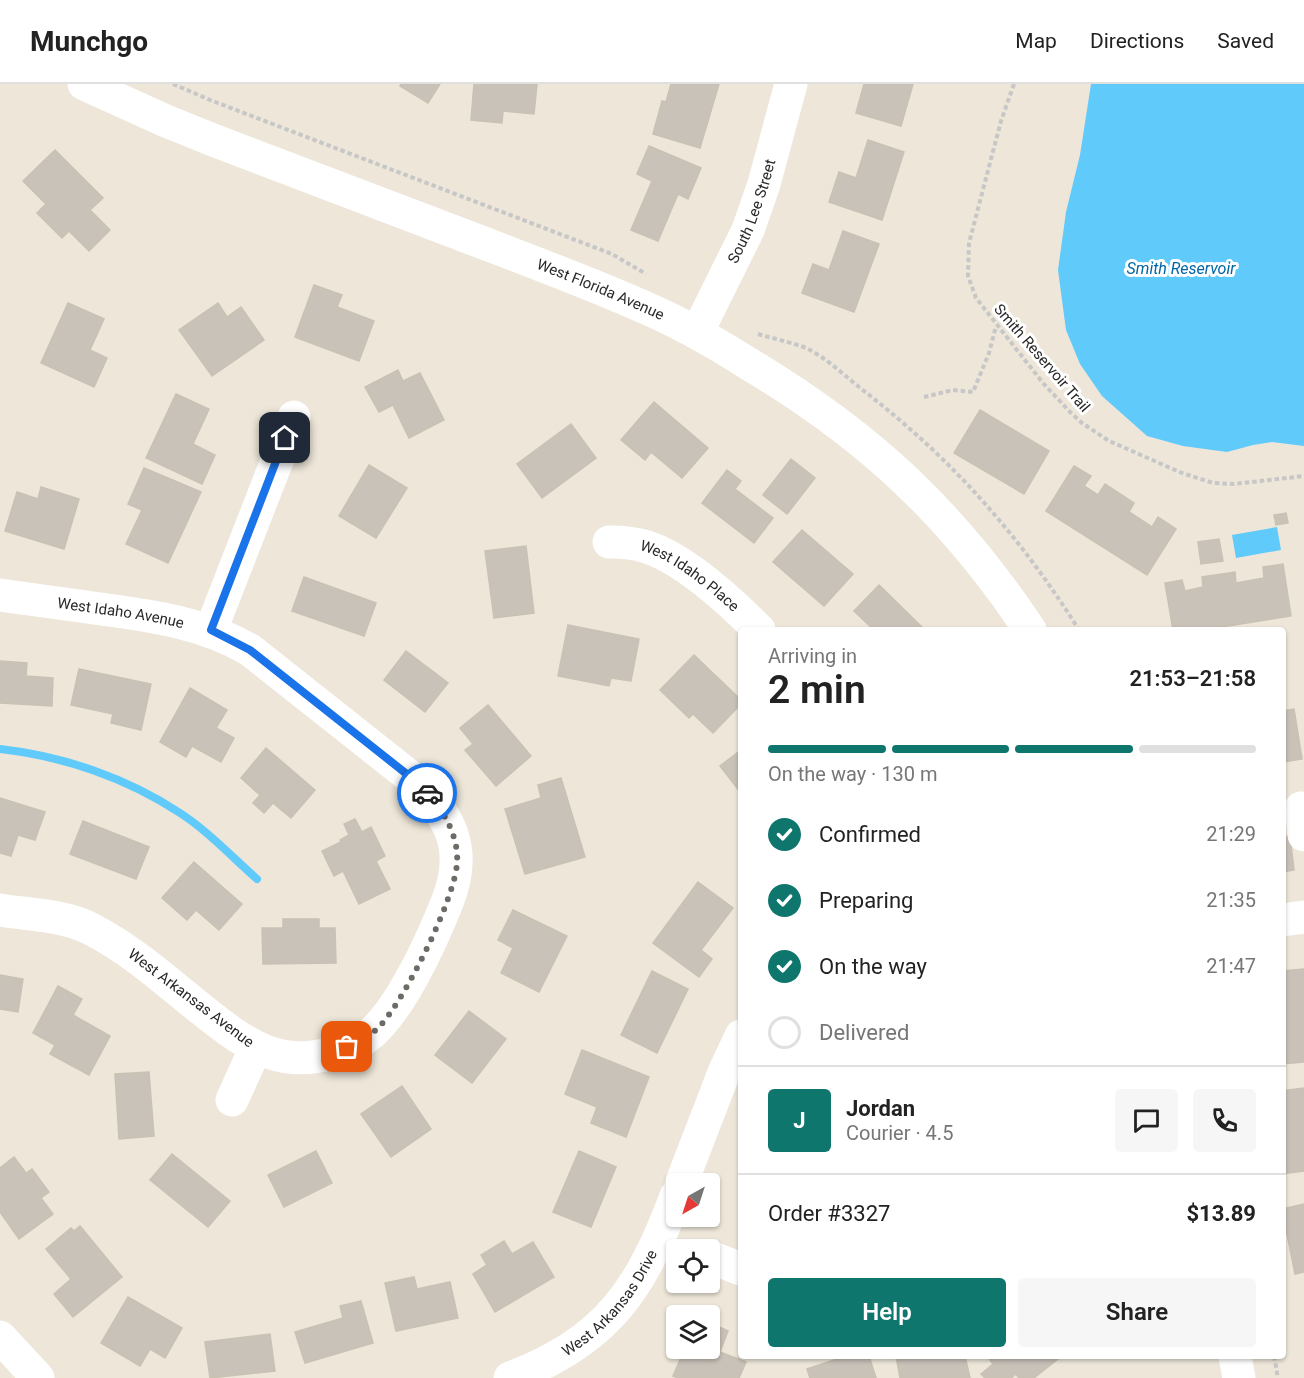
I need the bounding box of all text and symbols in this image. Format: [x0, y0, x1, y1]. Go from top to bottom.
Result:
text: Munchgo [30, 25, 148, 58]
text: Map [1015, 29, 1057, 53]
text: Directions [1090, 29, 1184, 53]
text: Saved [1217, 29, 1274, 53]
street label: South Lee Street [724, 157, 779, 266]
street label: West Florida Avenue [534, 255, 667, 324]
water label: Smith Reservoir [1127, 259, 1236, 278]
street label: Smith Reservoir Trail [990, 300, 1094, 416]
pin [259, 412, 310, 463]
icon: home [268, 421, 301, 454]
street label: West Idaho Place [638, 536, 743, 615]
street label: West Idaho Avenue [56, 594, 186, 632]
text: Arriving in [768, 644, 857, 668]
text: 21:53–21:58 [1129, 666, 1256, 691]
text: 2 min [768, 667, 866, 713]
text: On the way · 130 m [768, 762, 937, 786]
courier [397, 763, 457, 823]
icon: car [411, 777, 444, 810]
icon: check [768, 818, 801, 851]
text: Confirmed [819, 822, 921, 847]
text: 21:29 [1206, 822, 1256, 846]
icon: check [768, 884, 801, 917]
text: Preparing [819, 888, 913, 913]
text: 21:35 [1206, 888, 1256, 912]
street label: West Arkansas Avenue [125, 945, 257, 1051]
icon: check [768, 950, 801, 983]
text: On the way [819, 954, 927, 979]
text: 21:47 [1206, 954, 1256, 978]
text: Delivered [819, 1020, 909, 1045]
pin [321, 1021, 372, 1072]
icon: bag [330, 1030, 363, 1063]
button: chat [1115, 1089, 1178, 1152]
button: phone [1193, 1089, 1256, 1152]
text: Jordan [846, 1096, 915, 1121]
text: J [793, 1108, 806, 1133]
text: Courier · 4.5 [846, 1121, 953, 1145]
north arrow [666, 1173, 720, 1227]
map controls [666, 1173, 720, 1359]
text: Order #3327 [768, 1201, 890, 1226]
text: $13.89 [1187, 1201, 1256, 1226]
button: locate [666, 1239, 720, 1293]
street label: West Arkansas Drive [559, 1247, 661, 1360]
button: Help [768, 1278, 1006, 1347]
button: Share [1018, 1278, 1256, 1347]
button: layers [666, 1305, 720, 1359]

